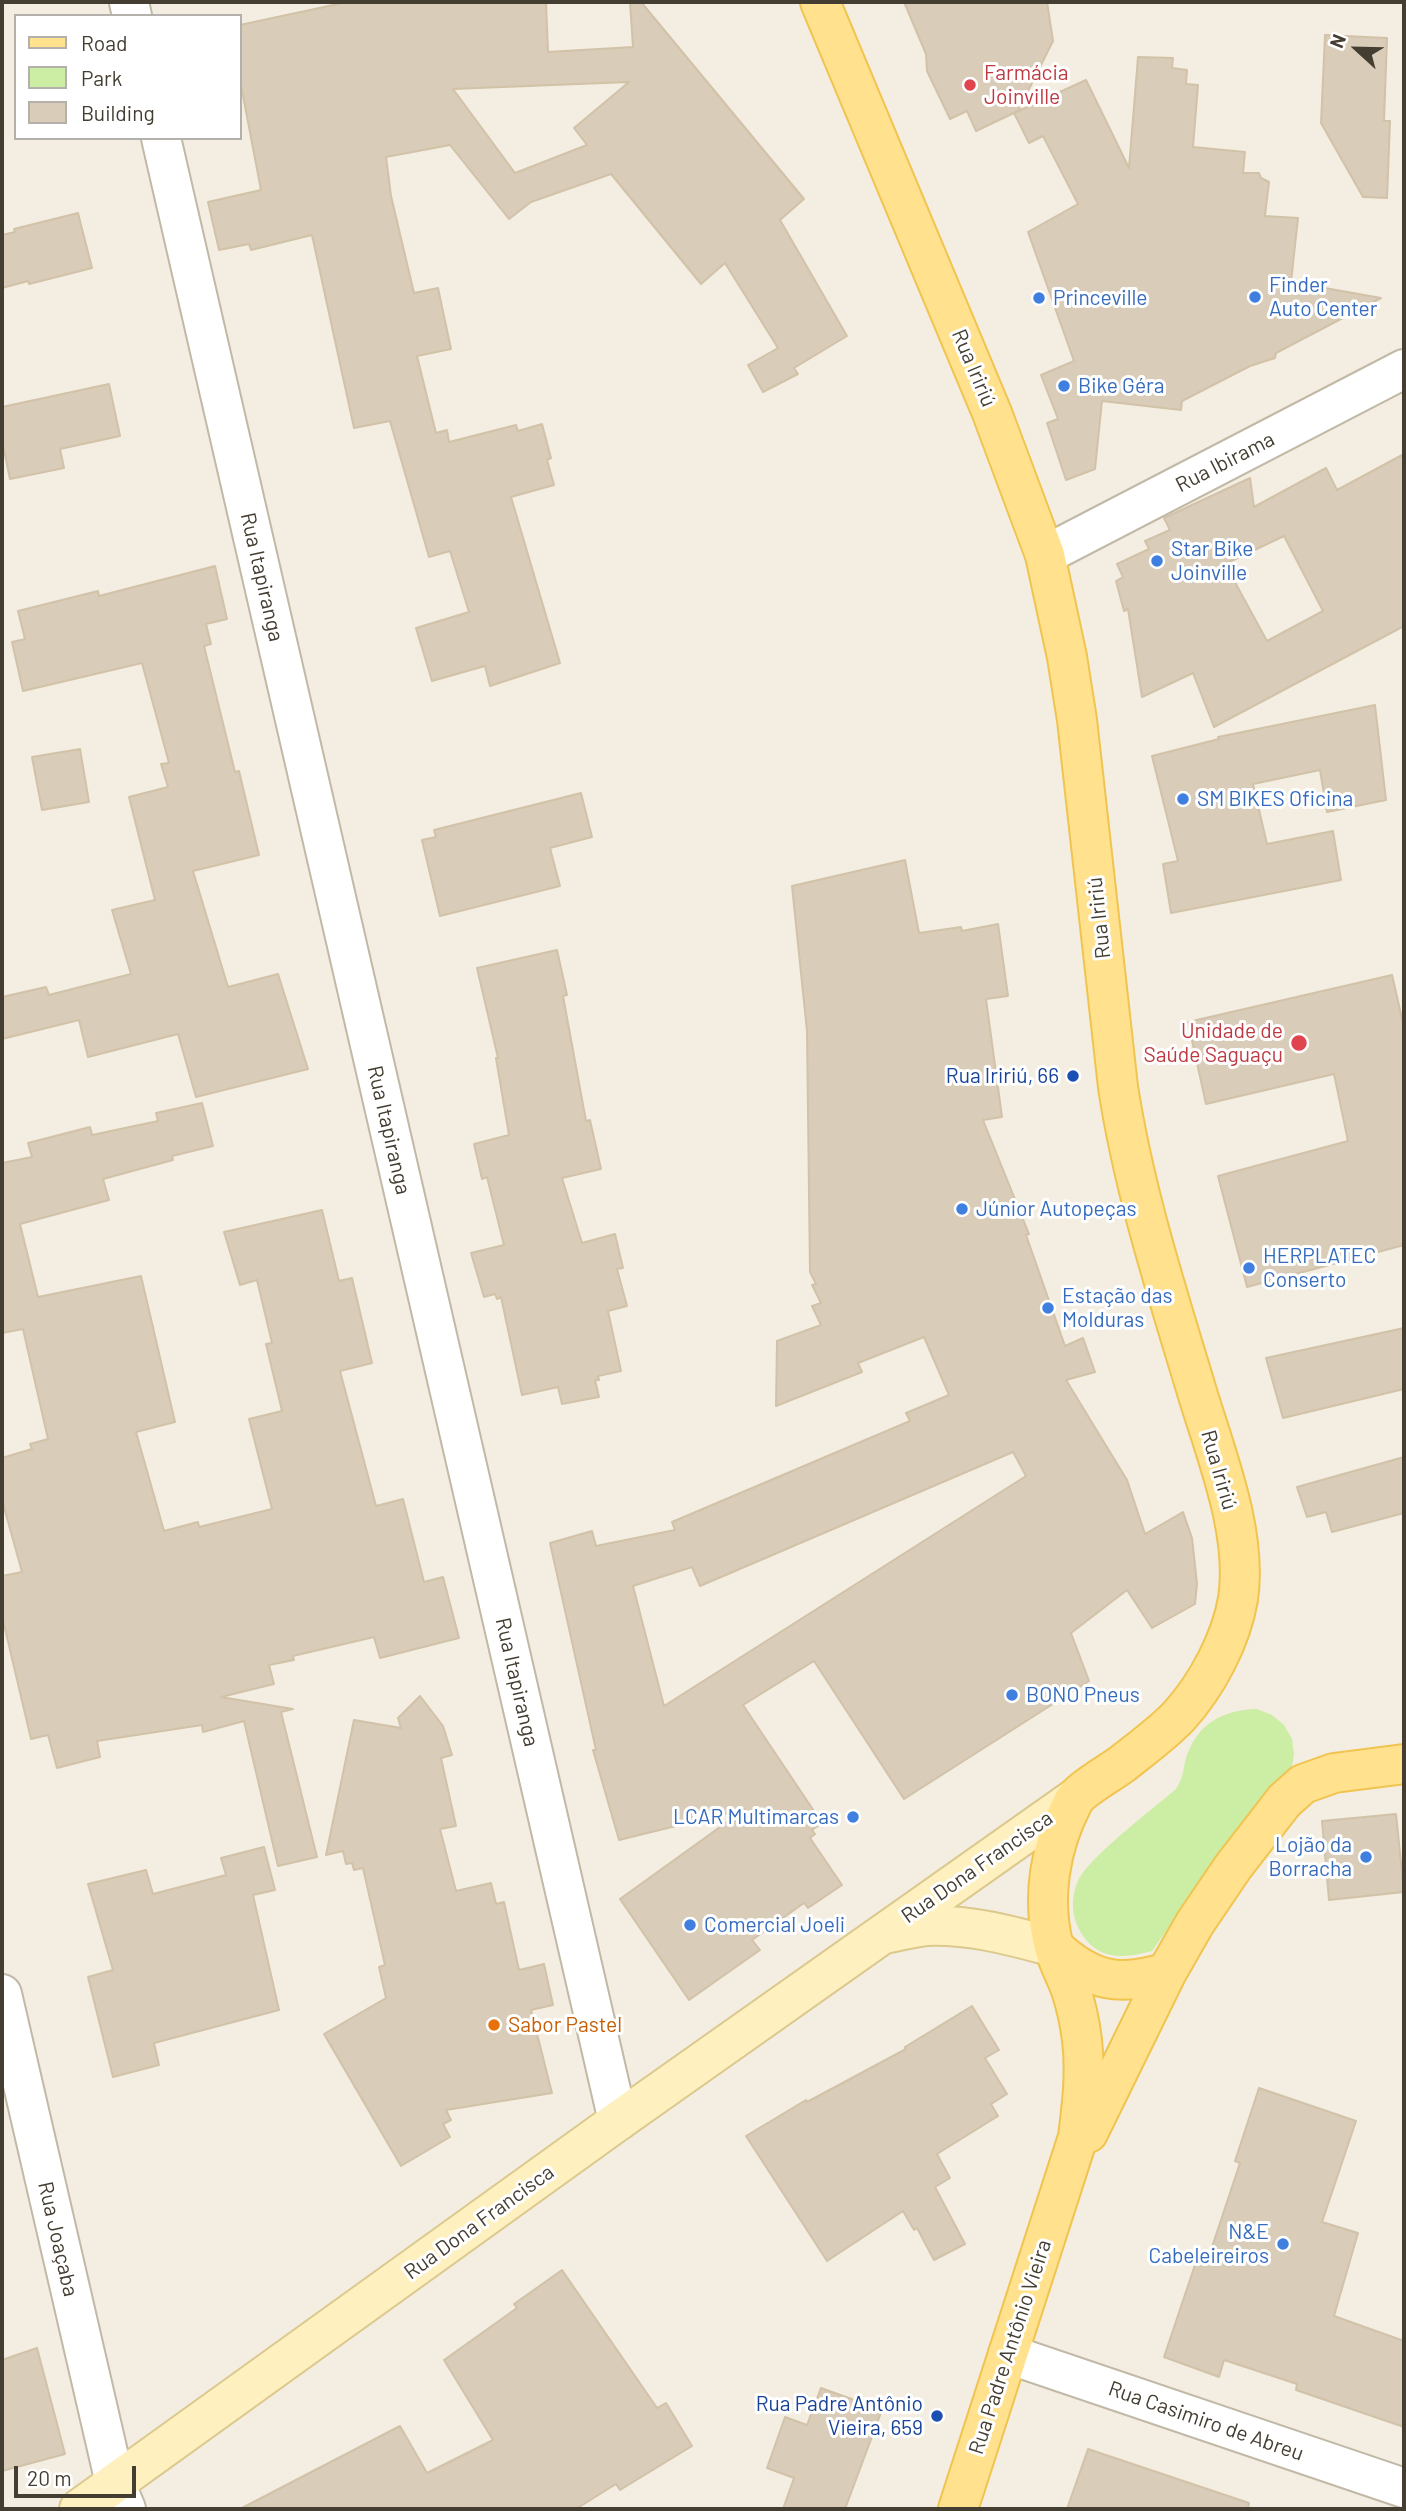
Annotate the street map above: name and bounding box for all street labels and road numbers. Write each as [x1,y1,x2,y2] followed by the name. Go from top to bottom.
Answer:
[946,325,1002,411] street label: Rua Iririú
[1171,426,1279,498] street label: Rua Ibirama
[235,510,289,644] street label: Rua Itapiranga
[1082,876,1116,960] street label: Rua Iririú
[362,1063,416,1197] street label: Rua Itapiranga
[1196,1427,1242,1513] street label: Rua Iririú
[490,1615,544,1749] street label: Rua Itapiranga
[896,1805,1058,1929] street label: Rua Dona Francisca
[399,2159,559,2285] street label: Rua Dona Francisca
[33,2179,83,2299] street label: Rua Joaçaba
[963,2237,1057,2457] street label: Rua Padre Antônio Vieira
[1105,2376,1307,2466] street label: Rua Casimiro de Abreu

